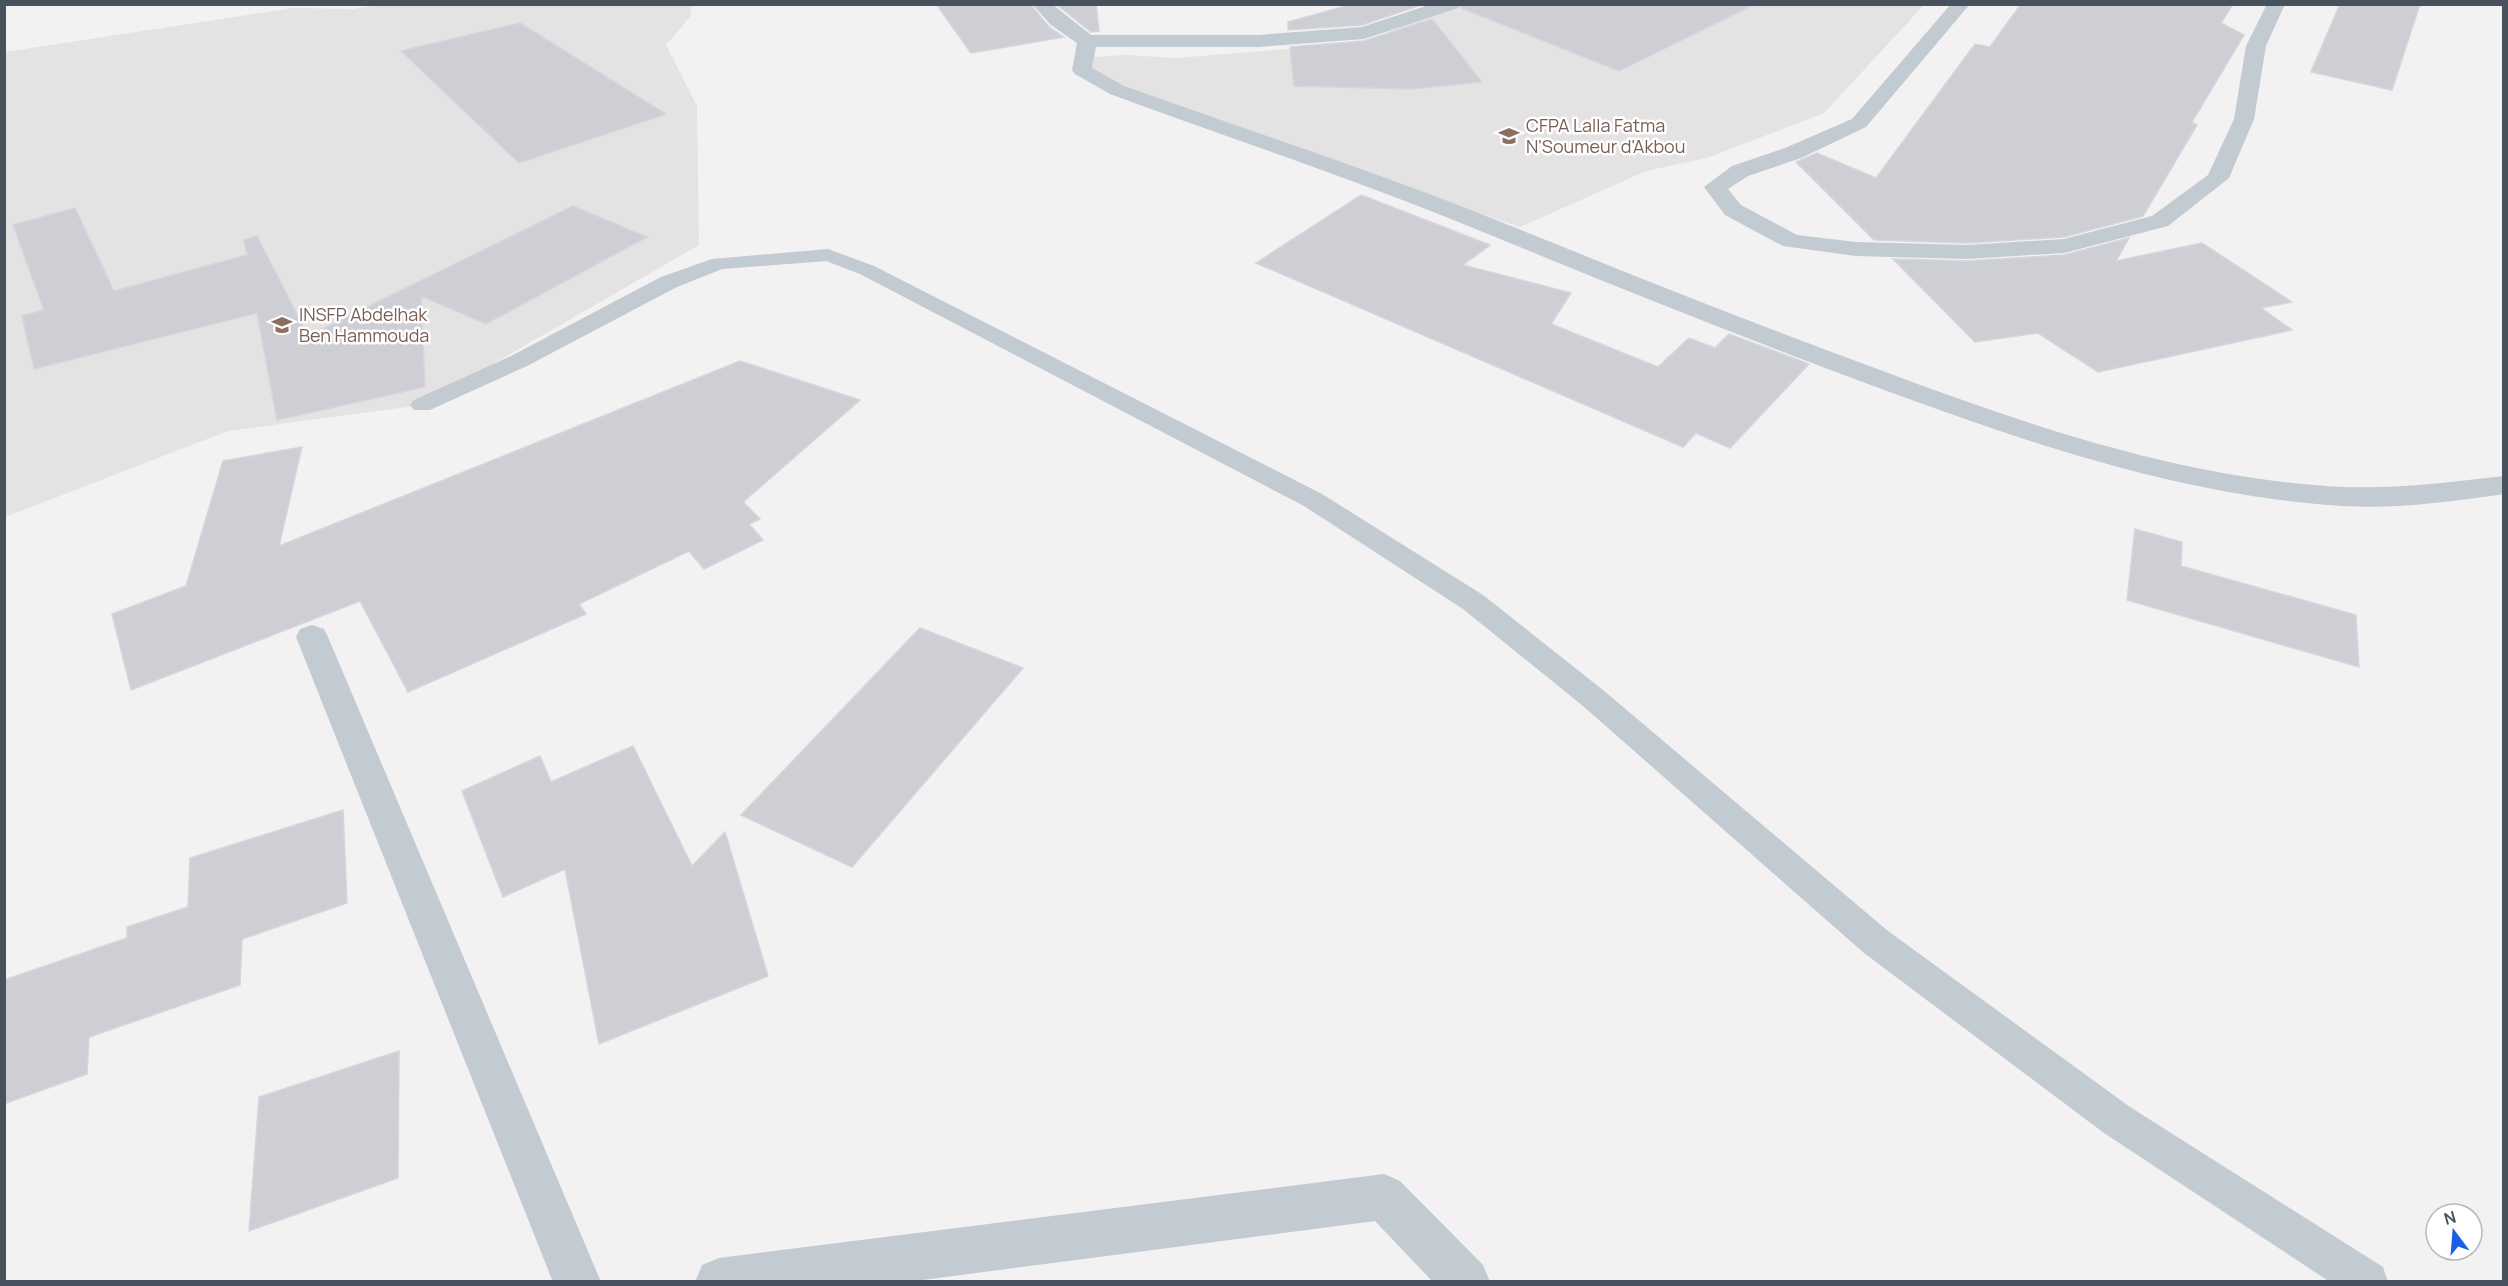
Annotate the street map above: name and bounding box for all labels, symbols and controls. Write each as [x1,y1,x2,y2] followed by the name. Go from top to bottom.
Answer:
[1526,113,1685,158] place label: CFPA Lalla Fatma N'Soumeur d'Akbou
[1497,124,1521,148] school or university icon: CFPA Lalla Fatma N'Soumeur d'Akbou
[299,302,429,347] place label: INSFP Abdelhak Ben Hammouda
[270,313,294,337] school or university icon: INSFP Abdelhak Ben Hammouda
[2424,1202,2484,1262] north arrow
[2441,1205,2458,1230] text: N

